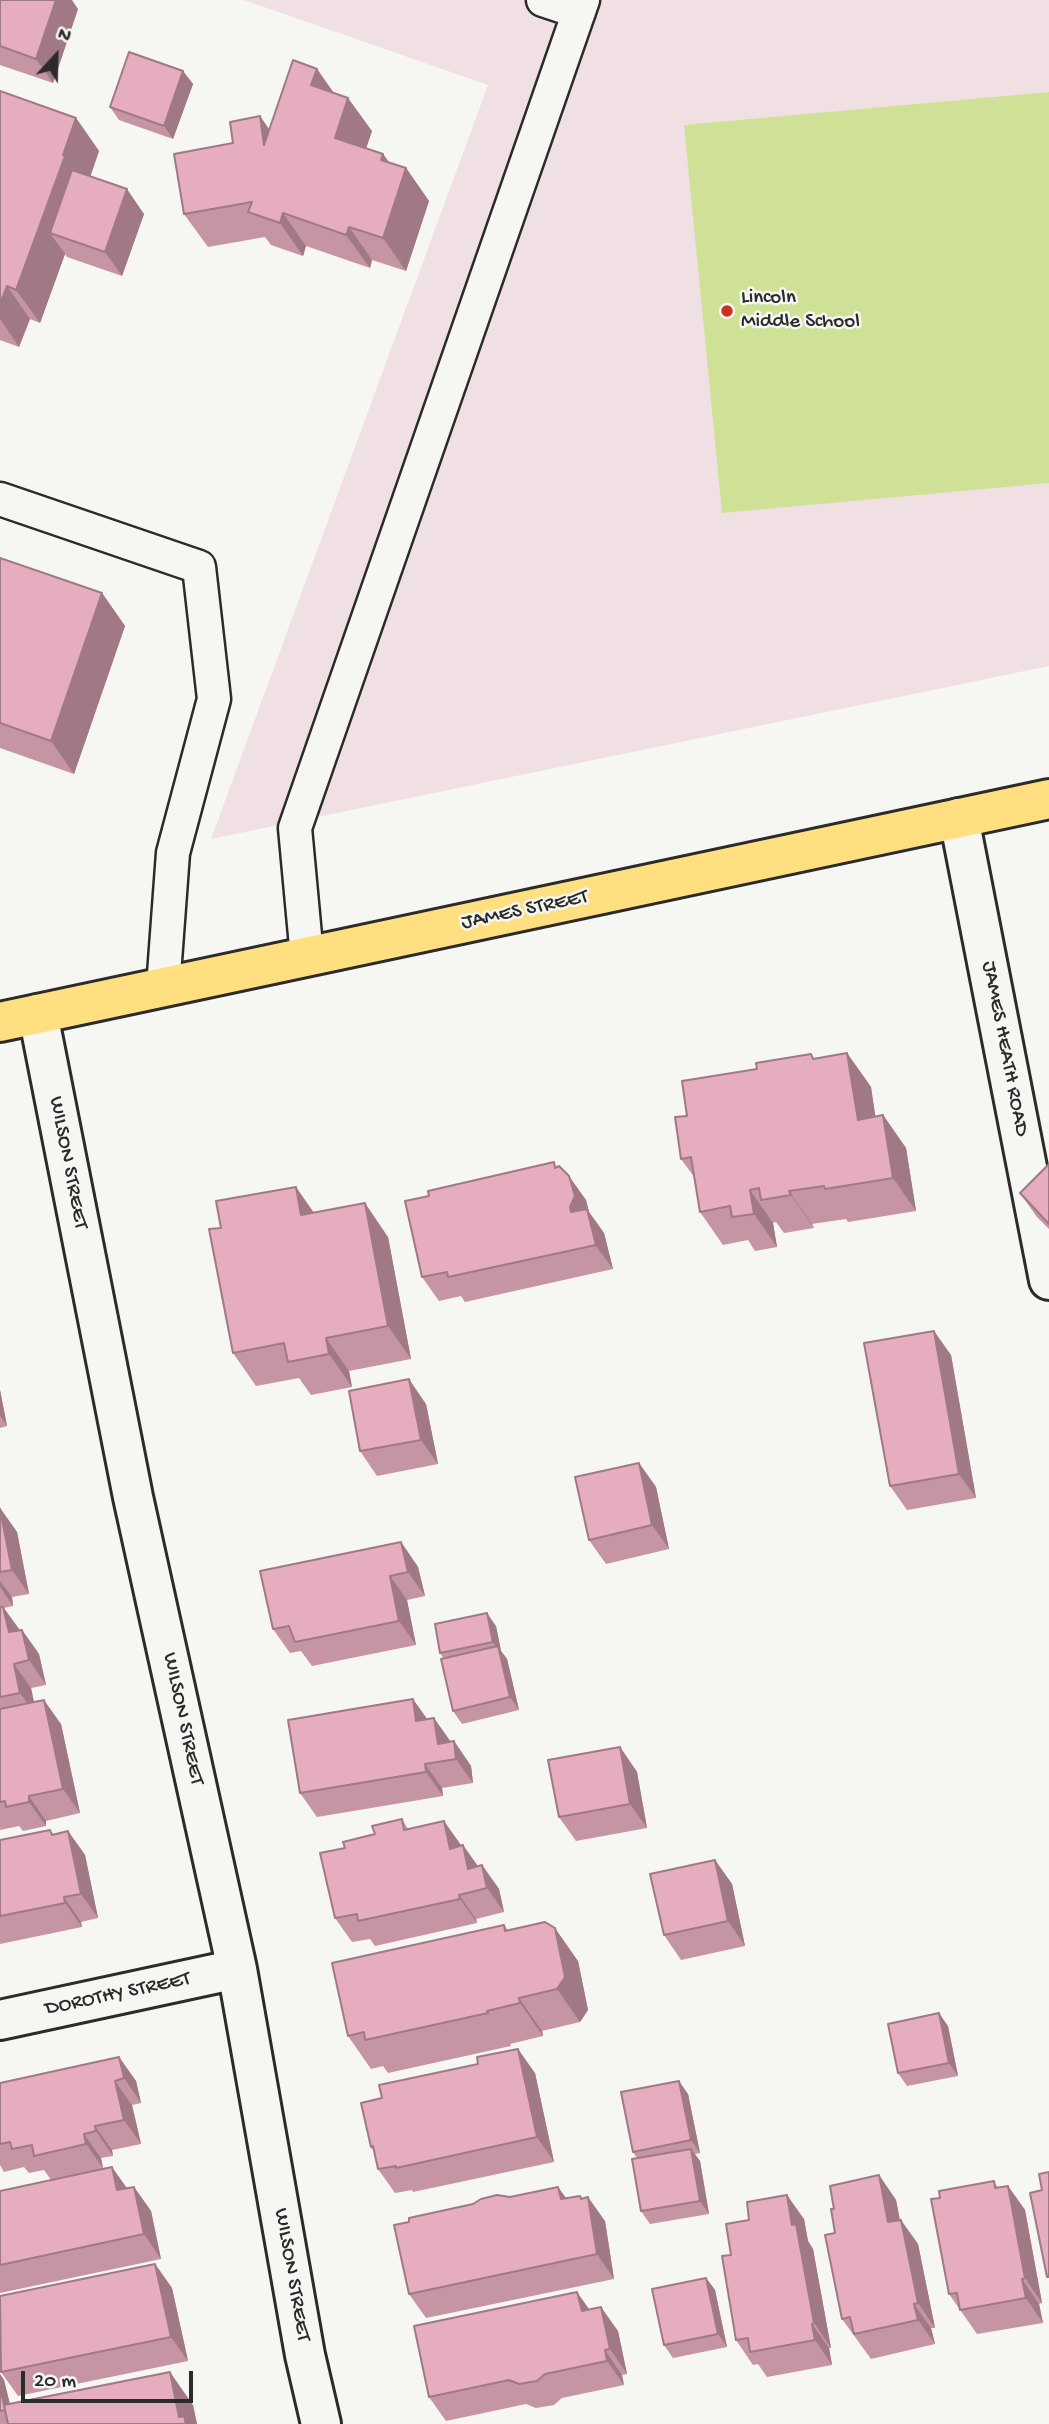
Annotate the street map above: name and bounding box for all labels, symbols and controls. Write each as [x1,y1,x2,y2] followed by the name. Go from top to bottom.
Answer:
[21,21,91,91] north arrow
[54,23,74,49] text: N
[741,286,860,336] place label: Lincoln Middle School
[719,303,735,319] marker: Lincoln Middle School
[459,885,591,937] street label: JAMES STREET
[975,959,1033,1139] street label: JAMES HEATH ROAD
[42,1094,92,1232] street label: WILSON STREET
[156,1650,208,1788] street label: WILSON STREET
[43,1967,193,2023] street label: DOROTHY STREET
[267,2206,315,2344] street label: WILSON STREET
[24,2358,196,2402] scale bar
[34,2370,76,2395] text: 20 m

